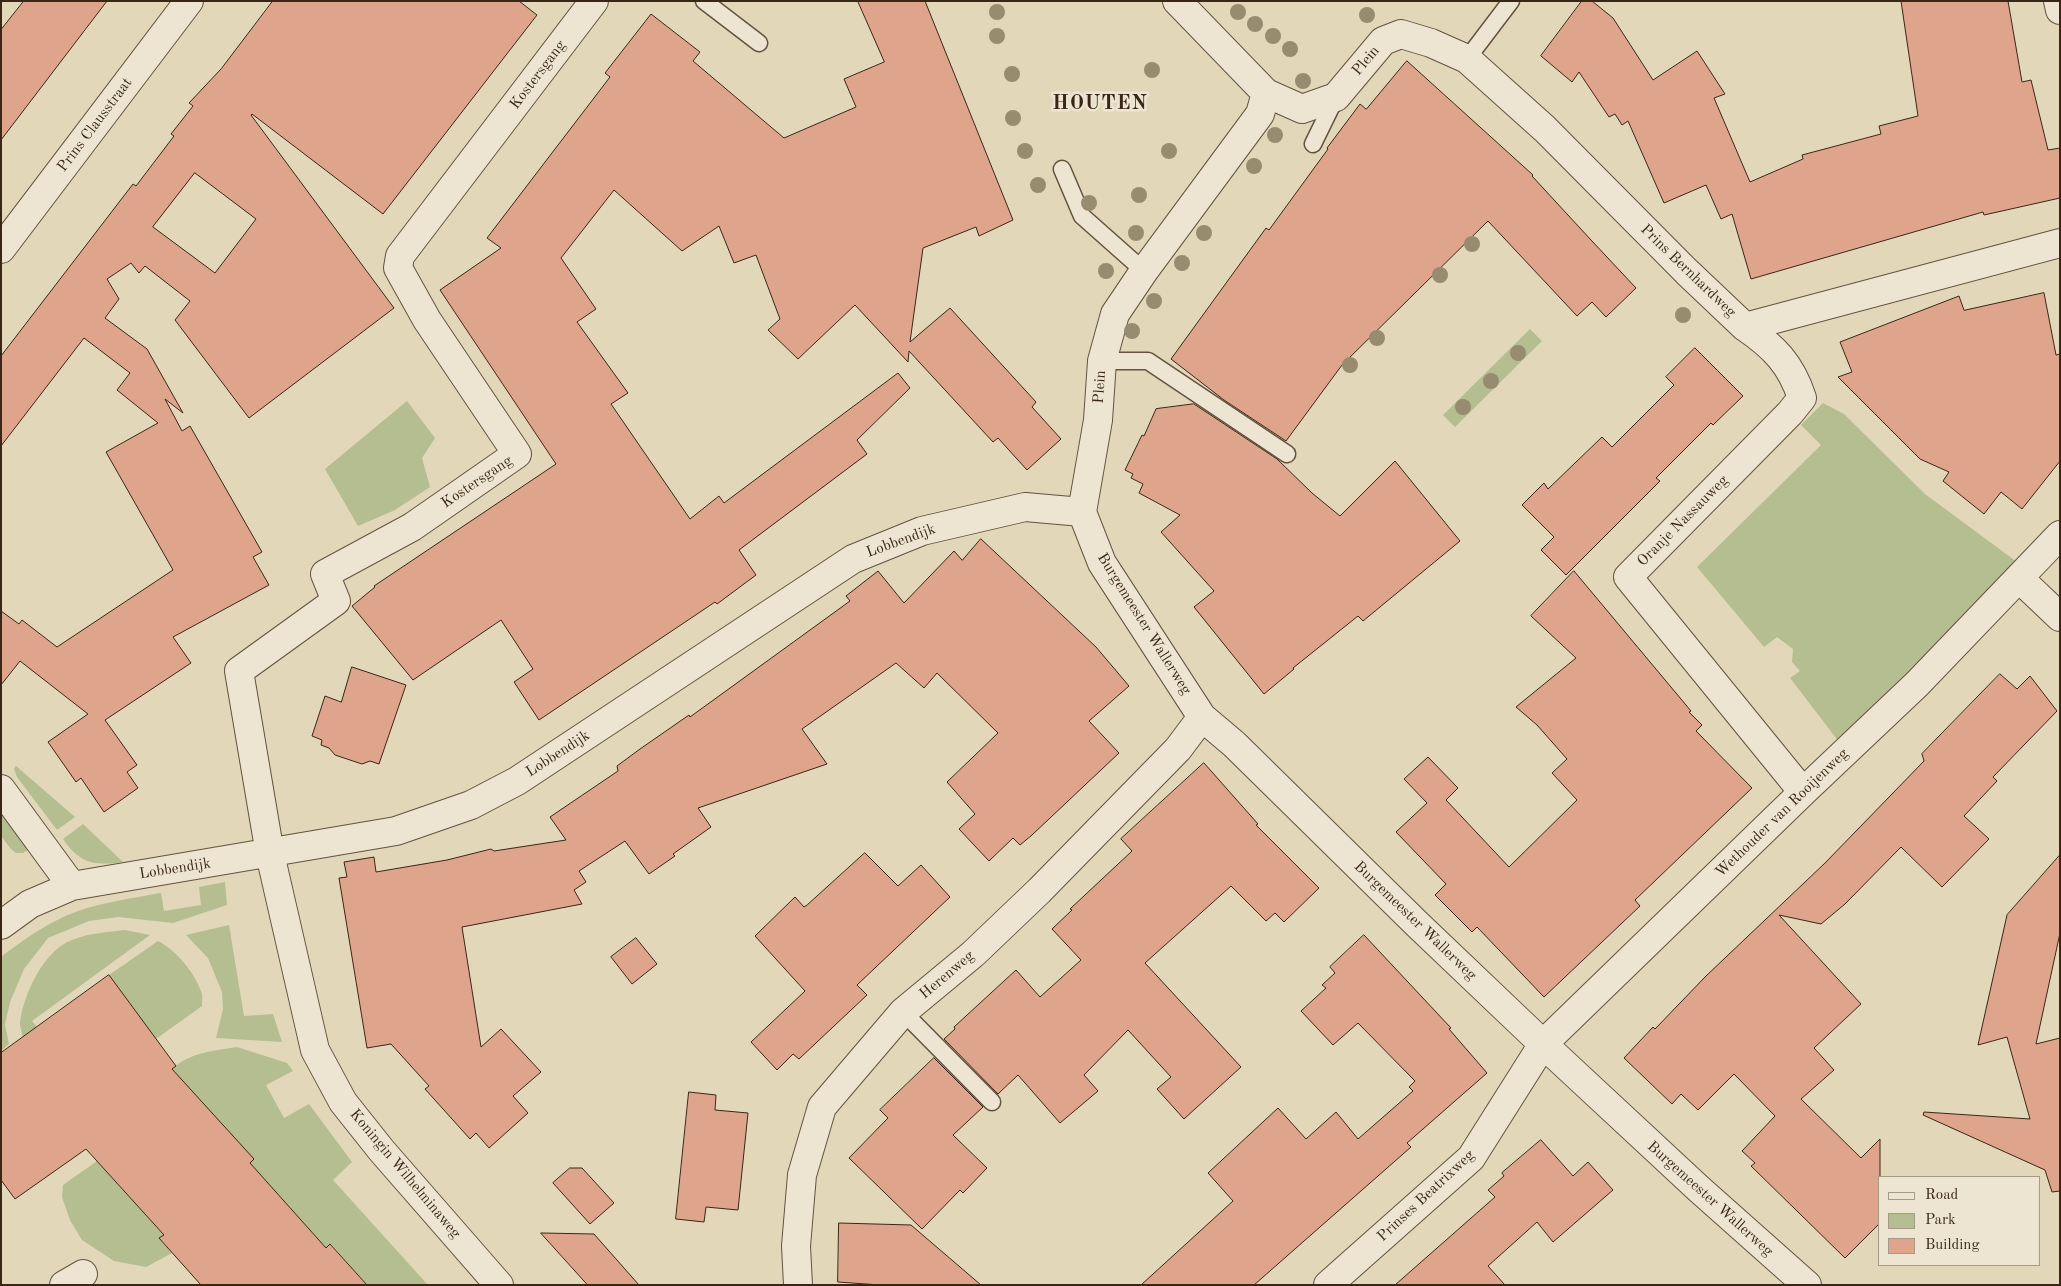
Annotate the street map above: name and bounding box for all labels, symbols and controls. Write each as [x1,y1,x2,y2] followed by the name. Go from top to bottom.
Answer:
[506,37,570,113] street label: Kostersgang
[1348,42,1384,80] street label: Plein
[54,74,136,176] street label: Prins Clausstraat
[1052,92,1148,116] district label: HOUTEN
[1636,221,1740,321] street label: Prins Bernhardweg
[1090,370,1110,404] street label: Plein
[438,452,516,512] street label: Kostersgang
[1634,472,1732,570] street label: Oranje Nassauweg
[864,520,938,562] street label: Lobbendijk
[1093,550,1195,698] street label: Burgemeester Wallerweg
[523,727,593,781] street label: Lobbendijk
[1712,745,1852,881] street label: Wethouder van Rooijenweg
[138,854,212,884] street label: Lobbendijk
[1350,858,1480,984] street label: Burgemeester Wallerweg
[916,947,978,1003] street label: Herenweg
[346,1106,464,1242] street label: Koningin Wilhelminaweg
[1643,1138,1777,1260] street label: Burgemeester Wallerweg
[1374,1146,1478,1246] street label: Prinses Beatrixweg
[1878,1176,2041,1266] legend
[1925,1188,1958,1203] text: Road
[1925,1213,1956,1228] text: Park
[1925,1238,1980,1253] text: Building

